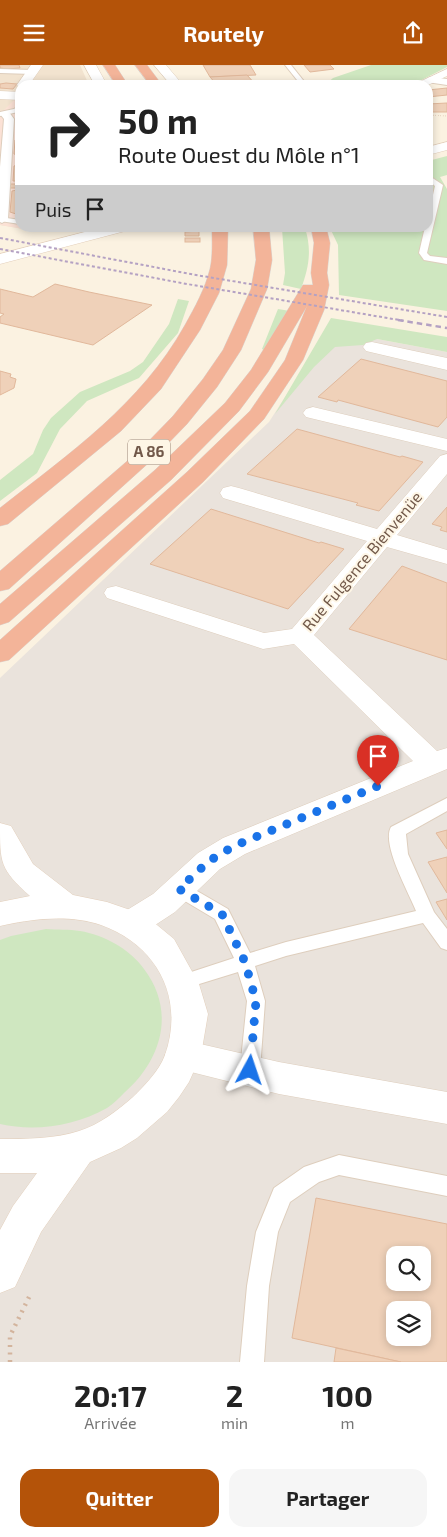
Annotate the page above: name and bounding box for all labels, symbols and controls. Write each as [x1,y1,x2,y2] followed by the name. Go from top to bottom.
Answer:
[20,19,48,47] icon: menu
[399,19,427,47] icon: share
[183,20,264,46] text: Routely
[118,99,198,141] text: 50 m
[35,100,100,165] icon: right
[118,141,360,167] text: Route Ouest du Môle n°1
[81,195,109,223] icon: arrive
[35,198,71,221] text: Puis
[128,439,170,465] road number: A 86
[298,487,425,634] street label: Rue Fulgence Bienvenüe
[357,735,399,786] pin
[364,742,392,770] icon: arrive
[223,1043,275,1095] position arrow
[386,1246,431,1346] map controls
[386,1246,431,1291] button: search
[386,1301,431,1346] button: layers
[74,1377,147,1413] text: 20:17
[226,1377,243,1413] text: 2
[322,1377,373,1413] text: 100
[84,1413,137,1432] text: Arrivée
[221,1413,248,1432] text: min
[341,1413,355,1432] text: m
[20,1469,219,1527] button: Quitter
[229,1469,427,1527] button: Partager

